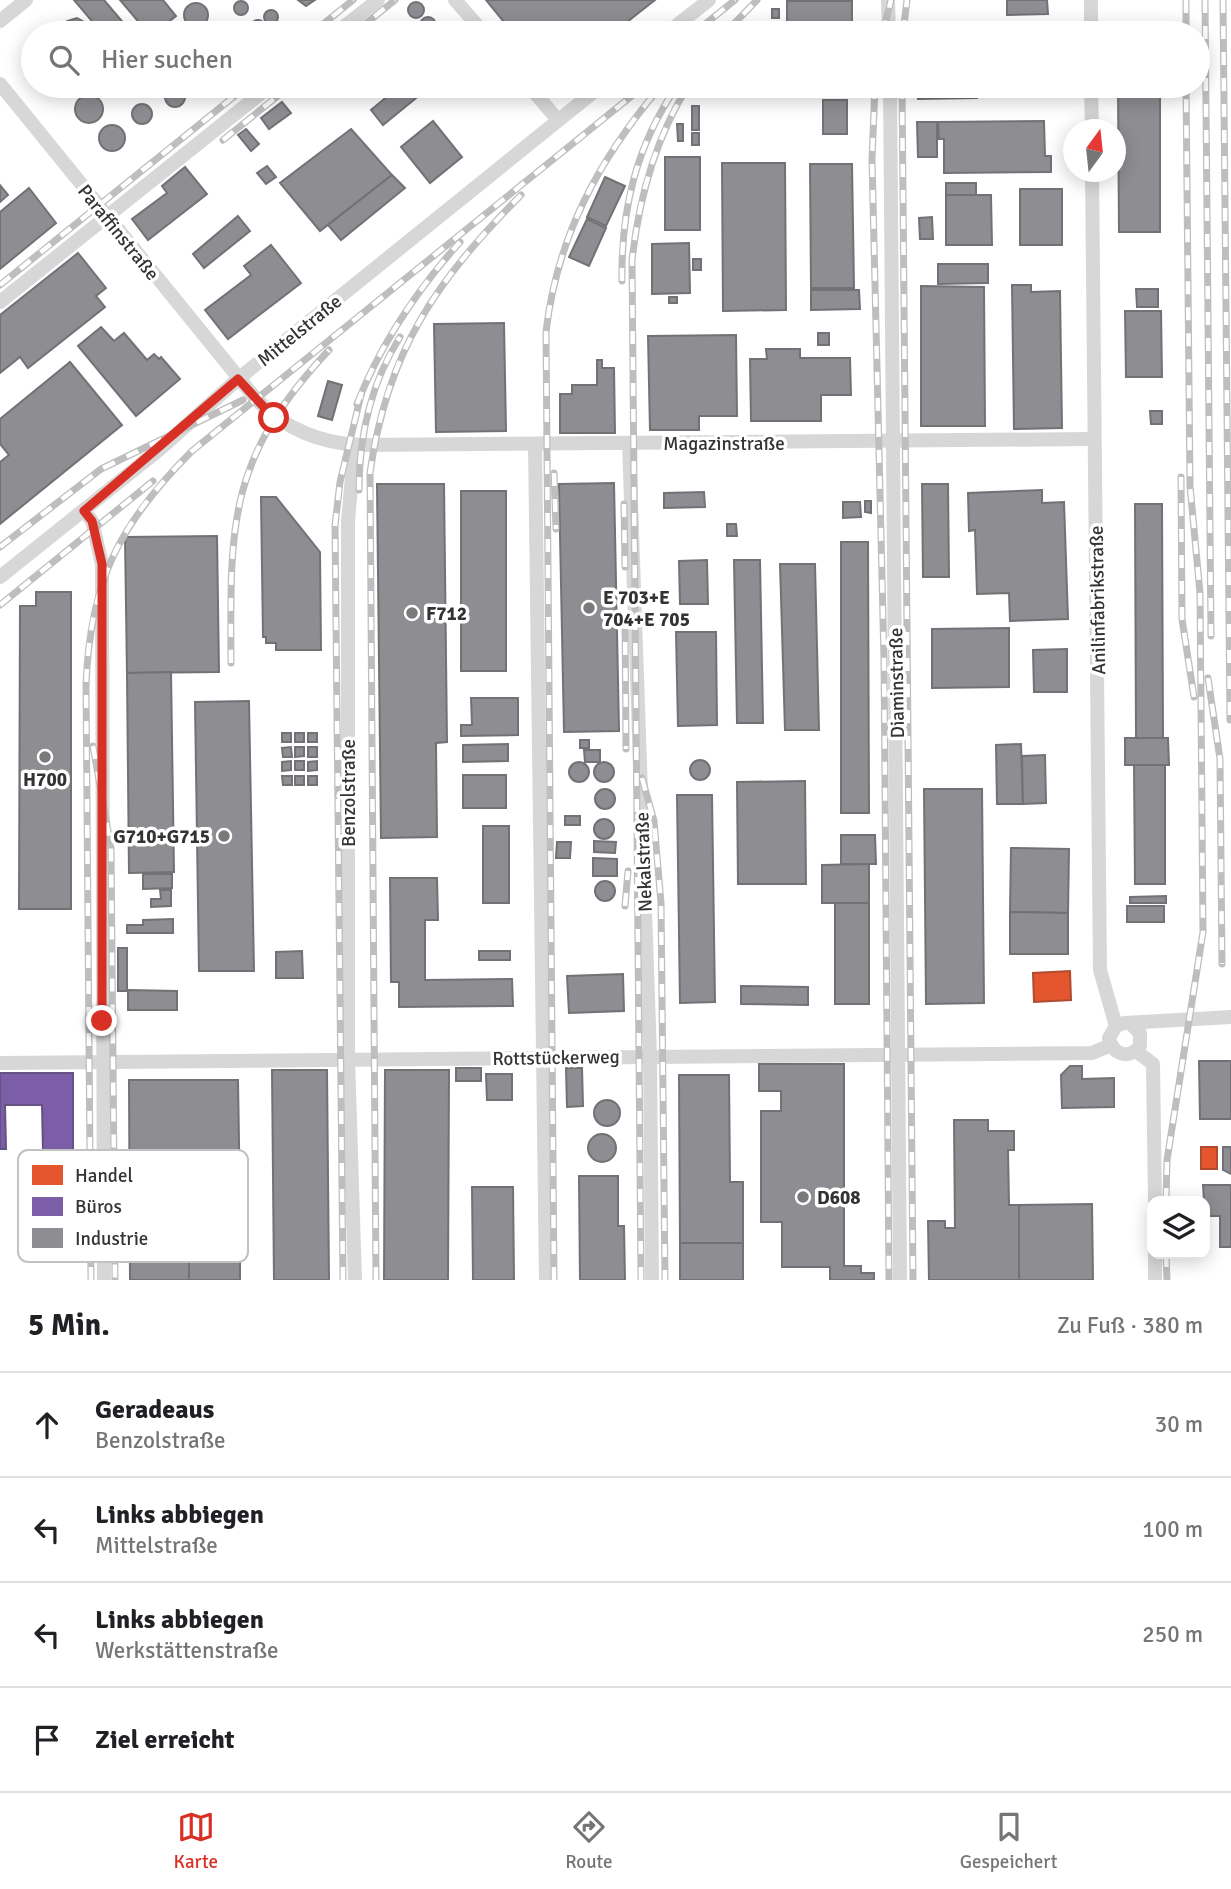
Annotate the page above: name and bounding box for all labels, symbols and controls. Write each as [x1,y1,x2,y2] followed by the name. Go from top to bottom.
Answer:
[21,21,1210,98] search box
[45,41,83,79] icon: search
[101,44,233,76] text: Hier suchen
[1063,119,1126,182] north arrow
[72,180,164,285] street label: Paraffinstraße
[253,290,347,372] street label: Mittelstraße
[258,402,289,433] route start
[663,432,785,456] street label: Magazinstraße
[1085,525,1111,675] street label: Anilinfabrikstraße
[603,586,690,632] place label: E 703+E 704+E 705
[581,600,597,616] marker: E 703+E 704+E 705
[426,602,467,626] place label: F712
[404,605,420,621] marker: F712
[884,627,910,738] street label: Diaminstraße
[337,739,361,847] street label: Benzolstraße
[37,749,53,765] marker: H700
[23,768,67,792] place label: H700
[630,812,658,912] street label: Nekalstraße
[113,825,210,849] place label: G710+G715
[216,828,232,844] marker: G710+G715
[86,1005,117,1036] route end
[492,1045,620,1071] street label: Rottstückerweg
[18,1150,248,1262] legend
[75,1164,133,1188] text: Handel
[817,1186,860,1210] place label: D608
[795,1189,811,1205] marker: D608
[75,1195,122,1219] text: Büros
[1147,1196,1210,1259] map controls
[1147,1196,1210,1259] button: layers
[75,1227,148,1251] text: Industrie
[28,1307,110,1344] text: 5 Min.
[1057,1311,1203,1340] text: Zu Fuß · 380 m
[95,1394,214,1426] text: Geradeaus
[28,1406,66,1444] icon: ahead
[1155,1410,1203,1439] text: 30 m
[95,1426,226,1455] text: Benzolstraße
[95,1499,264,1531] text: Links abbiegen
[28,1511,66,1549] icon: left
[1142,1515,1203,1544] text: 100 m
[95,1531,218,1560] text: Mittelstraße
[95,1604,264,1636] text: Links abbiegen
[28,1616,66,1654] icon: left
[1142,1620,1203,1649] text: 250 m
[95,1636,279,1665] text: Werkstättenstraße
[28,1721,66,1759] icon: arrive
[95,1724,235,1756] text: Ziel erreicht
[174,1808,218,1874] tab: Karte
[565,1808,613,1874] tab: Route
[960,1808,1057,1874] tab: Gespeichert

